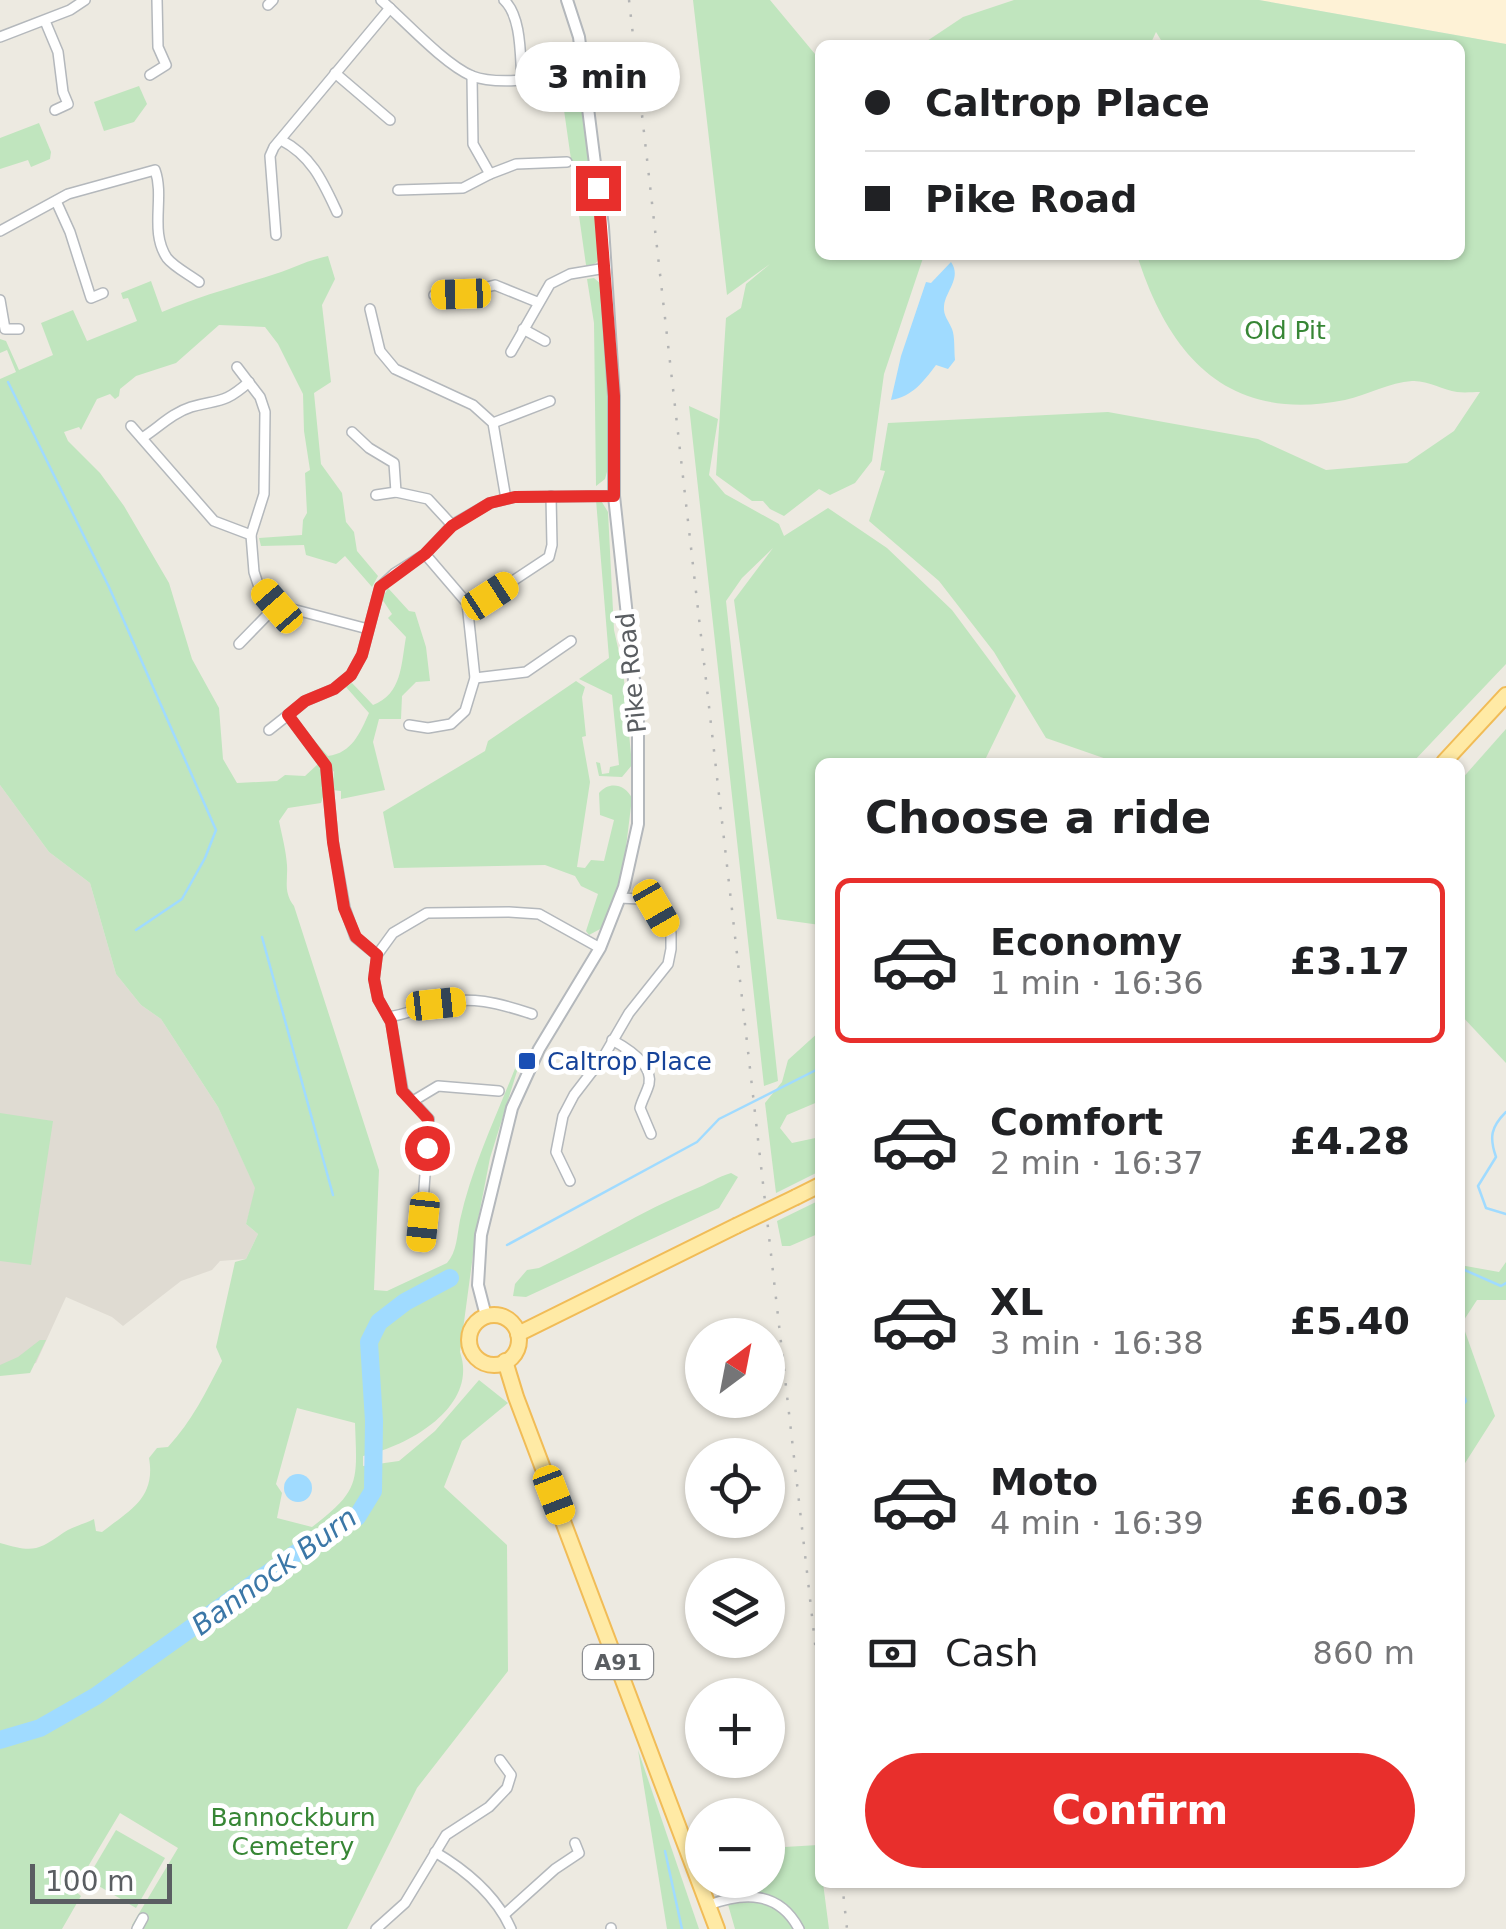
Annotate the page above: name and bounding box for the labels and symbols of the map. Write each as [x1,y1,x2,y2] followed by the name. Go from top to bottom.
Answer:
[516,43,680,113] callout: 3 min
[576,166,621,211] route end
[430,278,492,310] car
[1244,316,1326,345] park label: Old Pit
[457,567,523,625] car
[246,574,308,638] car
[611,611,652,735] street label: Pike Road
[628,875,684,941] car
[405,986,467,1022] car
[547,1047,712,1076] place label: Caltrop Place
[516,1050,538,1072] marker: Caltrop Place
[405,1126,450,1171] route start
[405,1191,441,1253] car
[685,1318,785,1418] north arrow
[529,1462,579,1528] car
[185,1501,363,1642] water label: Bannock Burn
[583,1645,653,1679] road number: A91
[210,1803,376,1861] park label: Bannockburn Cemetery
[30,1859,172,1904] scale bar

